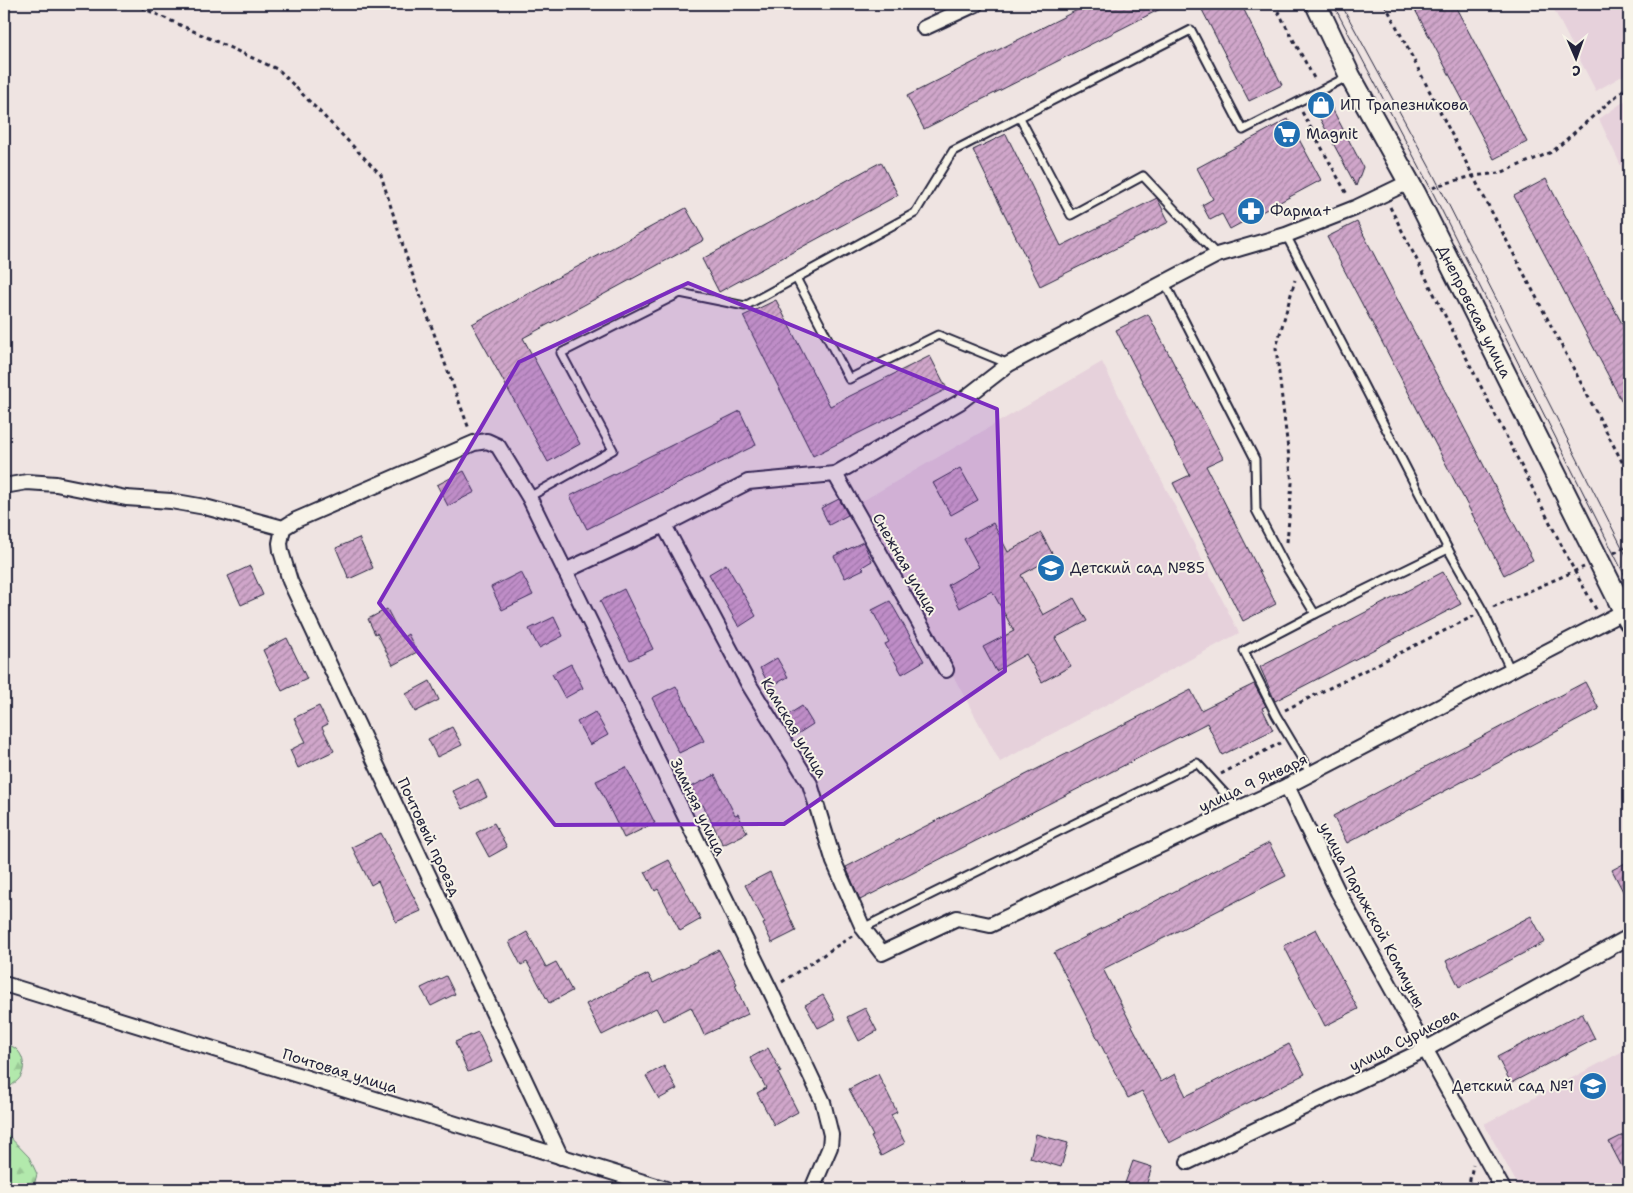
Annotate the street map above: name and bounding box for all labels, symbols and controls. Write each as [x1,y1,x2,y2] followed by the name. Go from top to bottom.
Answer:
[1550,32,1600,82] north arrow
[1572,62,1581,80] text: С
[1306,90,1336,120] shop icon: ИП Трапезникова
[1340,95,1469,115] place label: ИП Трапезникова
[1272,119,1302,149] supermarket icon: Magnit
[1306,124,1358,144] place label: Magnit
[1236,196,1266,226] pharmacy icon: Фарма+
[1270,201,1332,221] place label: Фарма+
[1433,242,1516,382] street label: Днепровская улица
[868,510,943,619] street label: Снежная улица
[1036,553,1066,583] school or university icon: Детский сад №85
[1070,558,1205,578] place label: Детский сад №85
[756,674,832,782] street label: Камская улица
[1195,749,1311,817] street label: улица 9 Января
[666,755,731,860] street label: Зимняя улица
[393,774,465,900] street label: Почтовый проезд
[1315,819,1429,1011] street label: улица Парижской Коммуны
[1346,1004,1463,1076] street label: улица Сурикова
[280,1044,401,1098] street label: Почтовая улица
[1578,1071,1608,1101] school or university icon: Детский сад №1
[1452,1076,1574,1096] place label: Детский сад №1

